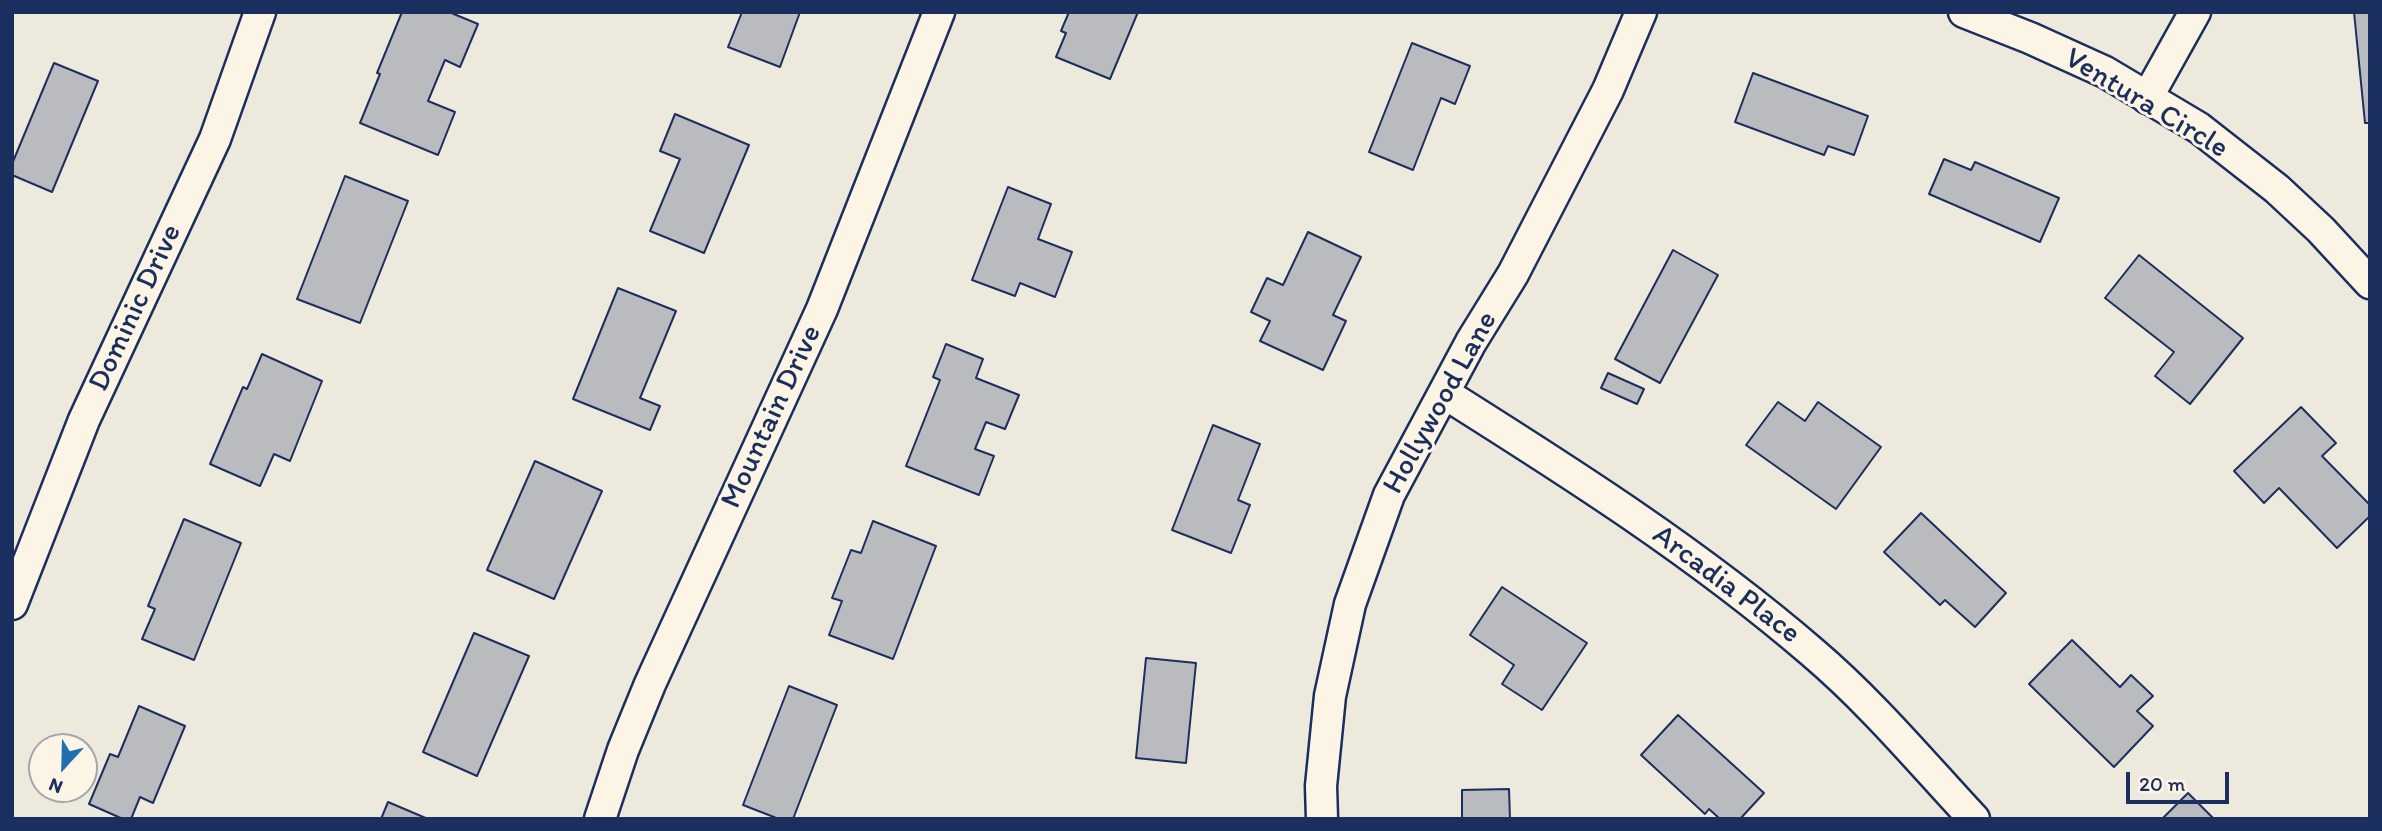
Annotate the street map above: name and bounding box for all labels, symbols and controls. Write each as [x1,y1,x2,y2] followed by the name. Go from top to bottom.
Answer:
[2058,41,2234,167] street label: Ventura Circle
[82,219,190,397] street label: Dominic Drive
[1376,306,1506,500] street label: Hollywood Lane
[714,320,830,514] street label: Mountain Drive
[1645,518,1807,652] street label: Arcadia Place
[28,733,98,803] north arrow
[2130,758,2233,802] scale bar
[2139,771,2185,796] text: 20 m
[45,773,66,799] text: N

